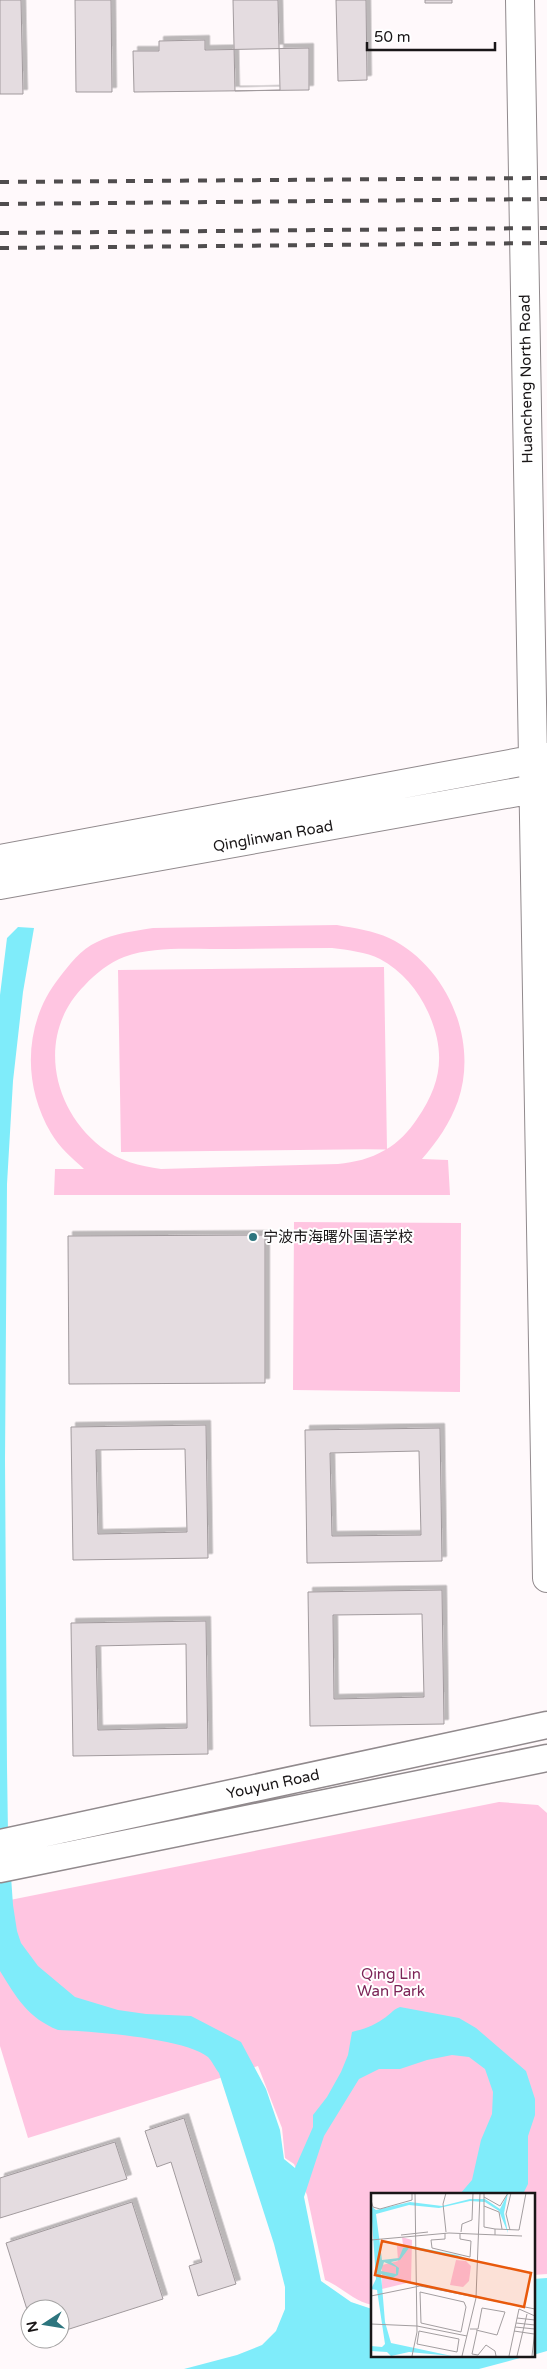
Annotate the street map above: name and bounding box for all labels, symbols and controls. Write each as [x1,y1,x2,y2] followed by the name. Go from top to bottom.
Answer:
[367,20,494,52] scale bar
[374,28,411,46] text: 50 m
[516,294,536,464] street label: Huancheng North Road
[211,817,335,855] street label: Qinglinwan Road
[263,1228,413,1246] place label: 宁波市海曙外国语学校
[247,1231,259,1243] marker: 宁波市海曙外国语学校
[225,1765,321,1803] street label: Youyun Road
[357,1965,425,2000] park label: Qing Lin Wan Park
[371,2193,534,2356] inset map
[20,2299,70,2349] north arrow
[23,2319,42,2334] text: N

